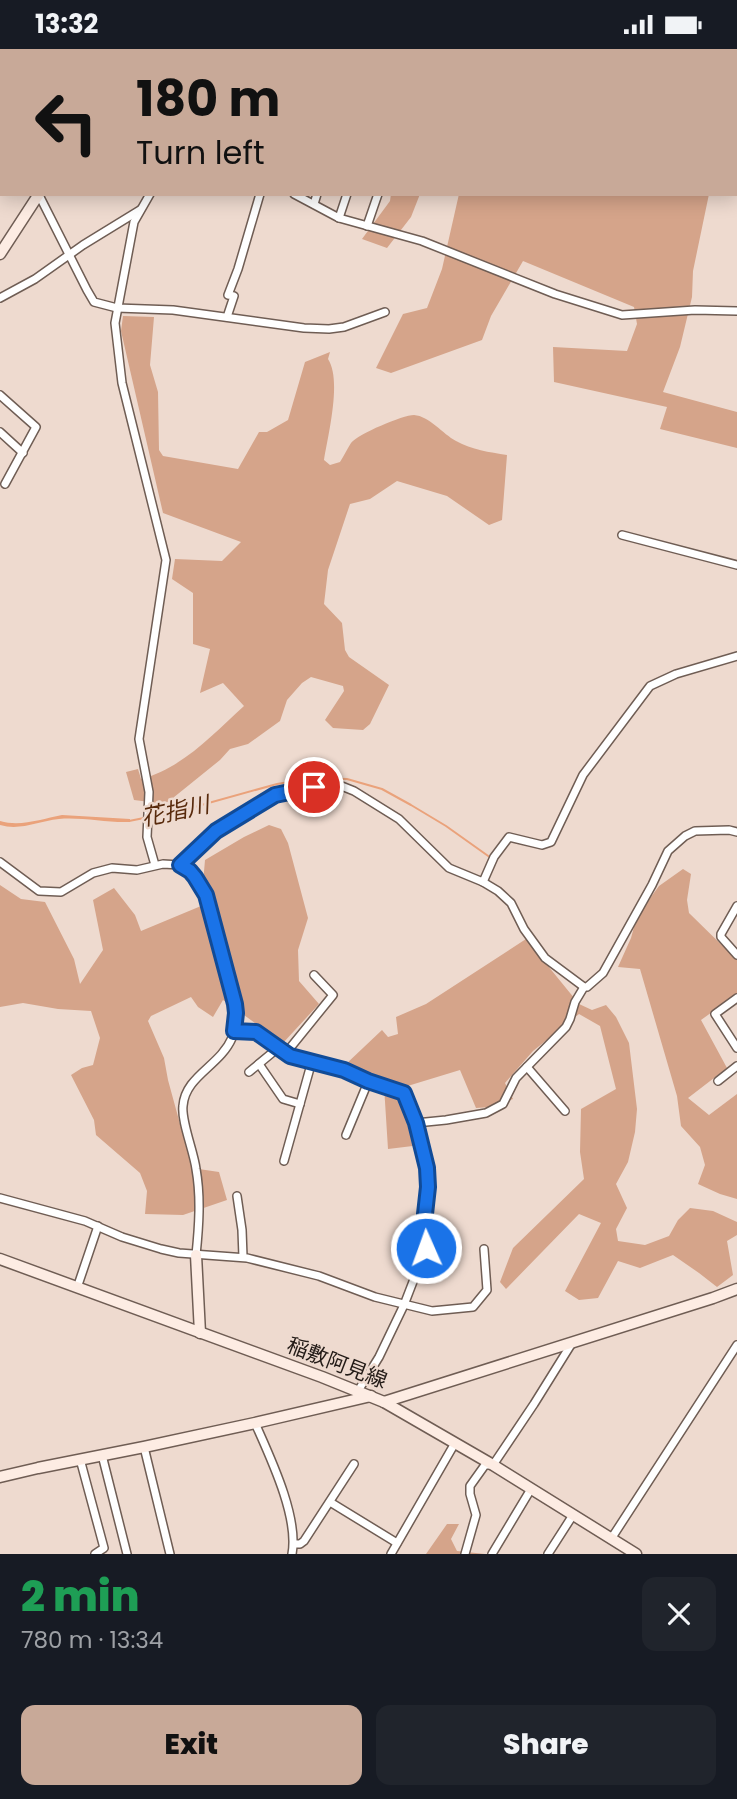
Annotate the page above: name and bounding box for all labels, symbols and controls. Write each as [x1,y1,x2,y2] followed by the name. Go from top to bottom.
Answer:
[35,6,98,42] text: 13:32
[136,65,280,133] text: 180 m
[21,77,112,168] icon: left
[136,130,265,175] text: Turn left
[284,757,344,817] pin
[295,768,333,806] icon: arrive
[138,788,215,834] water label: 花指川
[389,1211,463,1285] position arrow
[283,1330,391,1395] street label: 稲敷阿見線
[21,1567,139,1626] text: 2 min
[642,1577,716,1651] button: close
[21,1624,163,1656] text: 780 m · 13:34
[21,1705,362,1785] button: Exit
[376,1705,716,1785] button: Share

